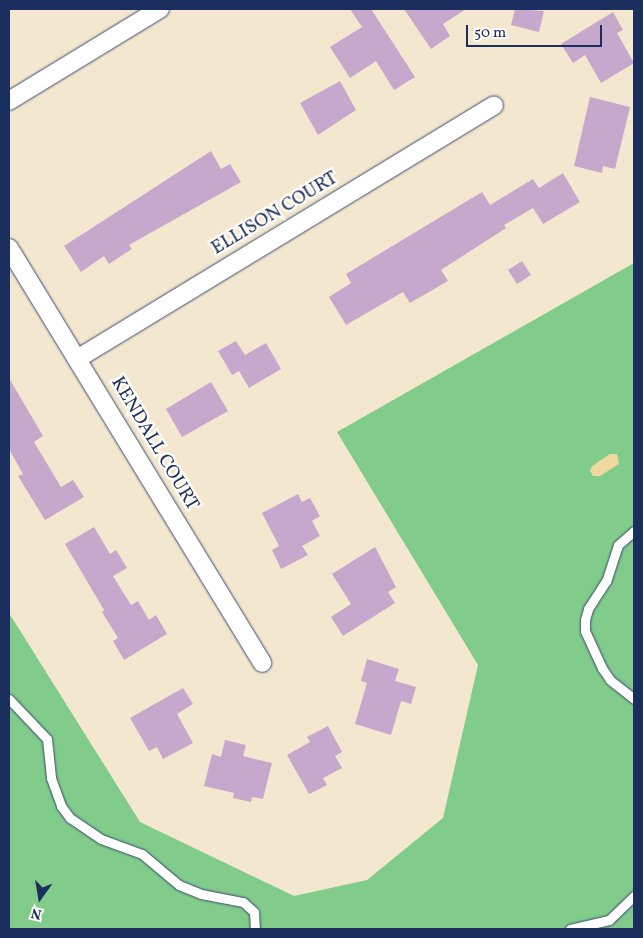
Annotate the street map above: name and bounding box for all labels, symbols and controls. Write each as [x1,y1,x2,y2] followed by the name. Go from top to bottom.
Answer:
[468,15,604,47] scale bar
[474,23,506,44] text: 50 m
[208,167,342,261] street label: ELLISON COURT
[105,373,203,515] street label: KENDALL COURT
[15,873,65,923] north arrow
[29,903,44,924] text: N

